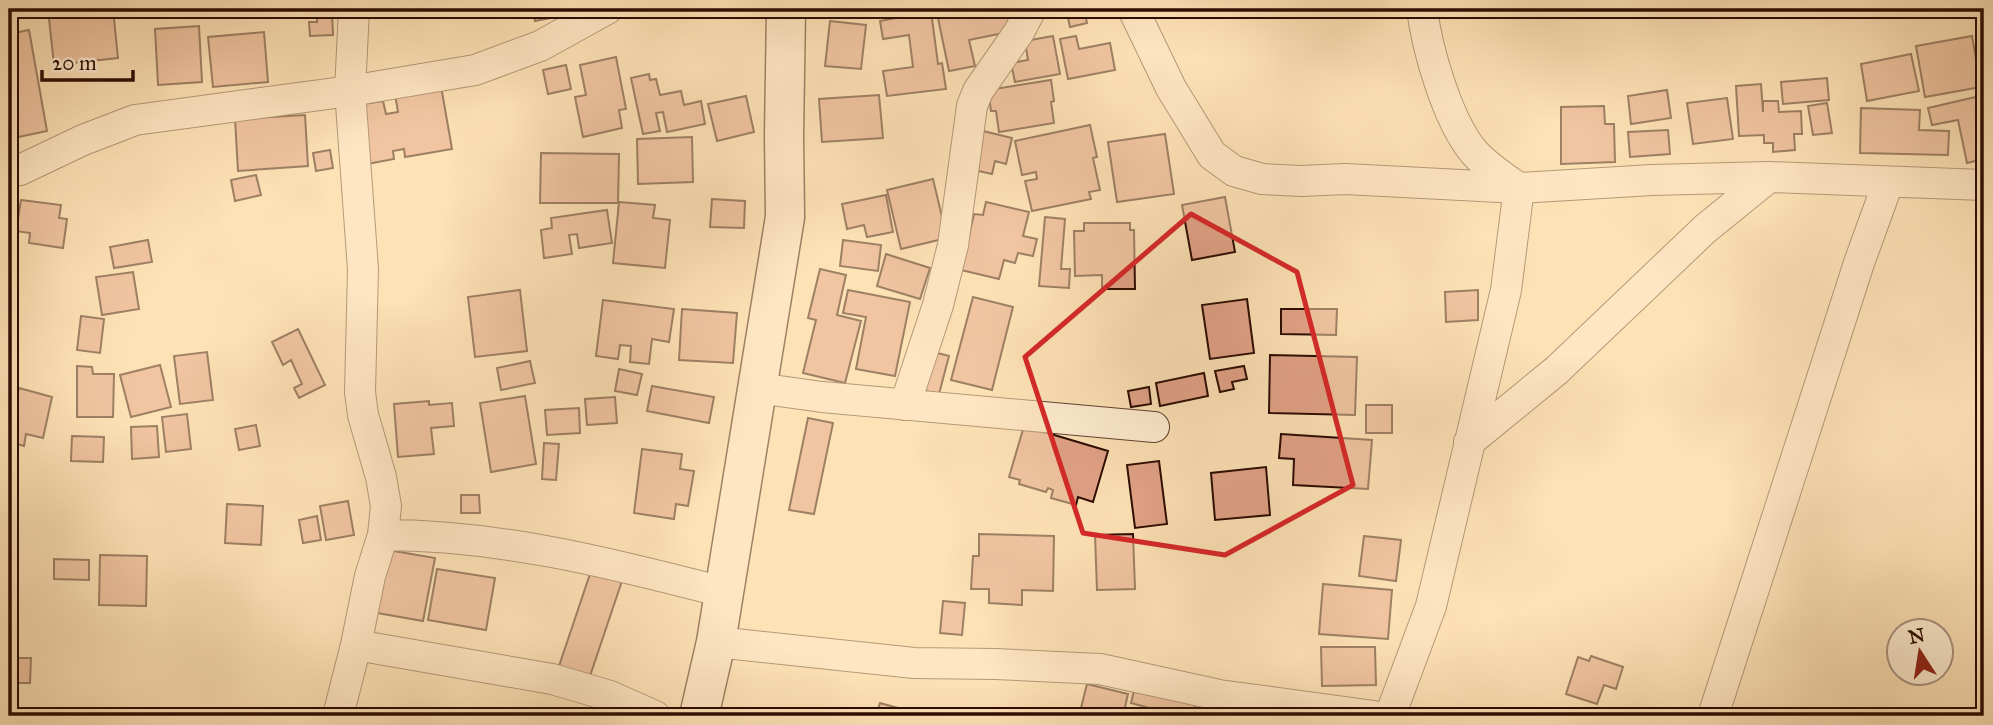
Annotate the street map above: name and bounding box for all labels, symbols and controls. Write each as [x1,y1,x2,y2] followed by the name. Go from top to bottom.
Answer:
[42,38,133,82] scale bar
[52,50,97,76] text: 20 m
[1884,616,1954,686] north arrow
[1906,623,1927,649] text: N

